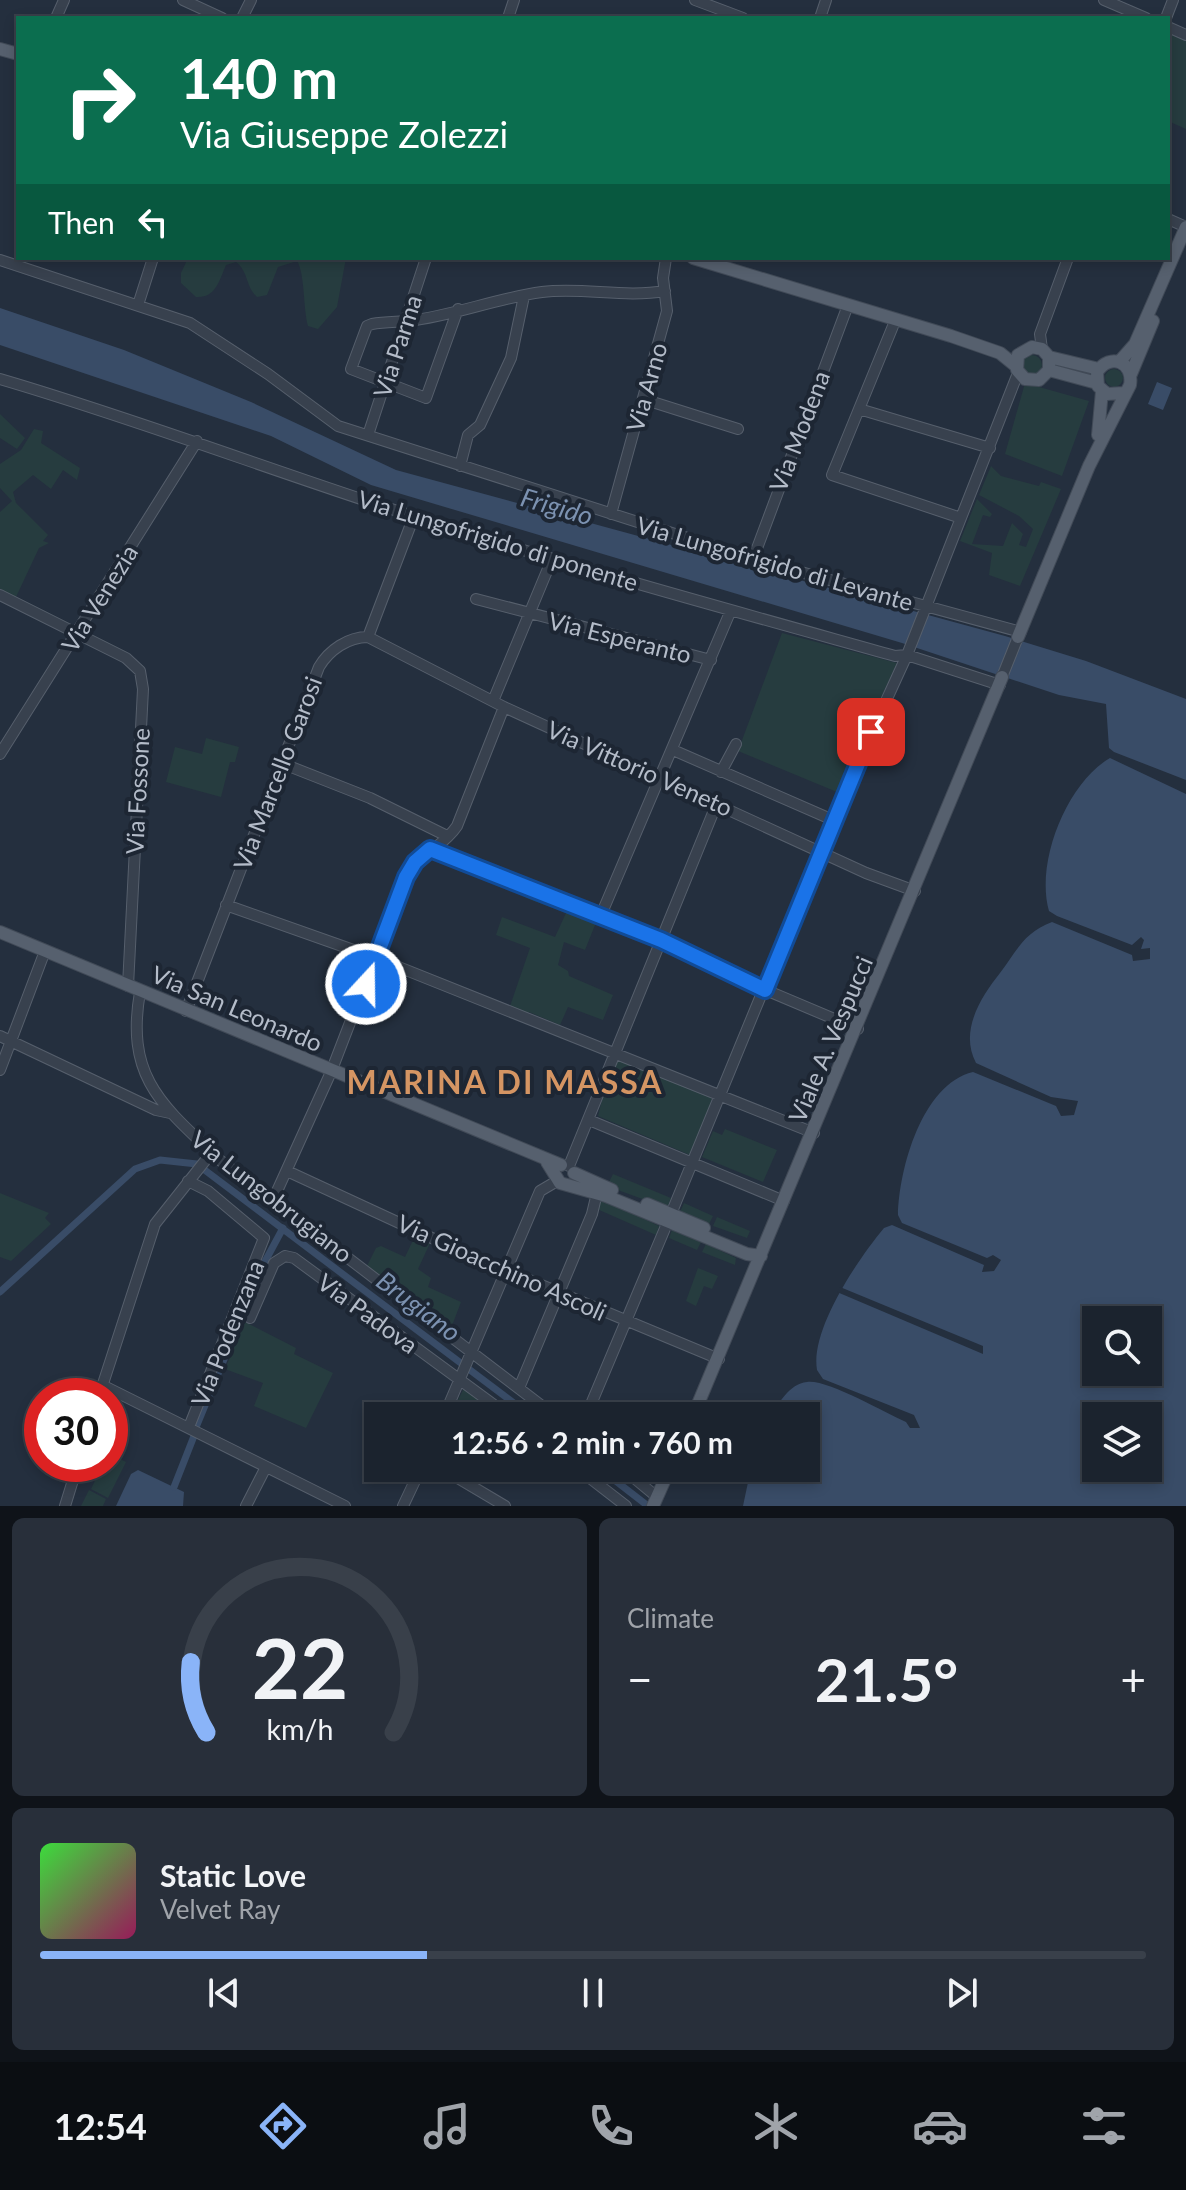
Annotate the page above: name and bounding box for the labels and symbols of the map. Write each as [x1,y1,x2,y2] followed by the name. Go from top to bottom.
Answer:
[367,291,427,401] street label: Via Parma
[619,339,673,435] street label: Via Arno
[763,366,835,496] street label: Via Modena
[517,481,597,531] water label: Frigido
[354,484,642,596] street label: Via Lungofrigido di ponente
[633,510,917,616] street label: Via Lungofrigido di Levante
[55,539,143,657] street label: Via Venezia
[546,605,694,669] street label: Via Esperanto
[227,672,327,874] street label: Via Marcello Garosi
[837,698,905,766] pin
[543,714,737,822] street label: Via Vittorio Veneto
[119,727,155,855] street label: Via Fossone
[324,942,408,1026] position arrow
[782,952,878,1126] street label: Viale A. Vespucci
[147,959,327,1057] street label: Via San Leonardo
[346,1062,664,1101] district label: MARINA DI MASSA
[185,1124,359,1268] street label: Via Lungobrugiano
[393,1208,611,1326] street label: Via Gioacchino Ascoli
[185,1256,269,1410] street label: Via Podenzana
[371,1264,467,1348] water label: Brugiano
[312,1267,424,1359] street label: Via Padova
[24,1378,128,1482] speed limit sign: 30

